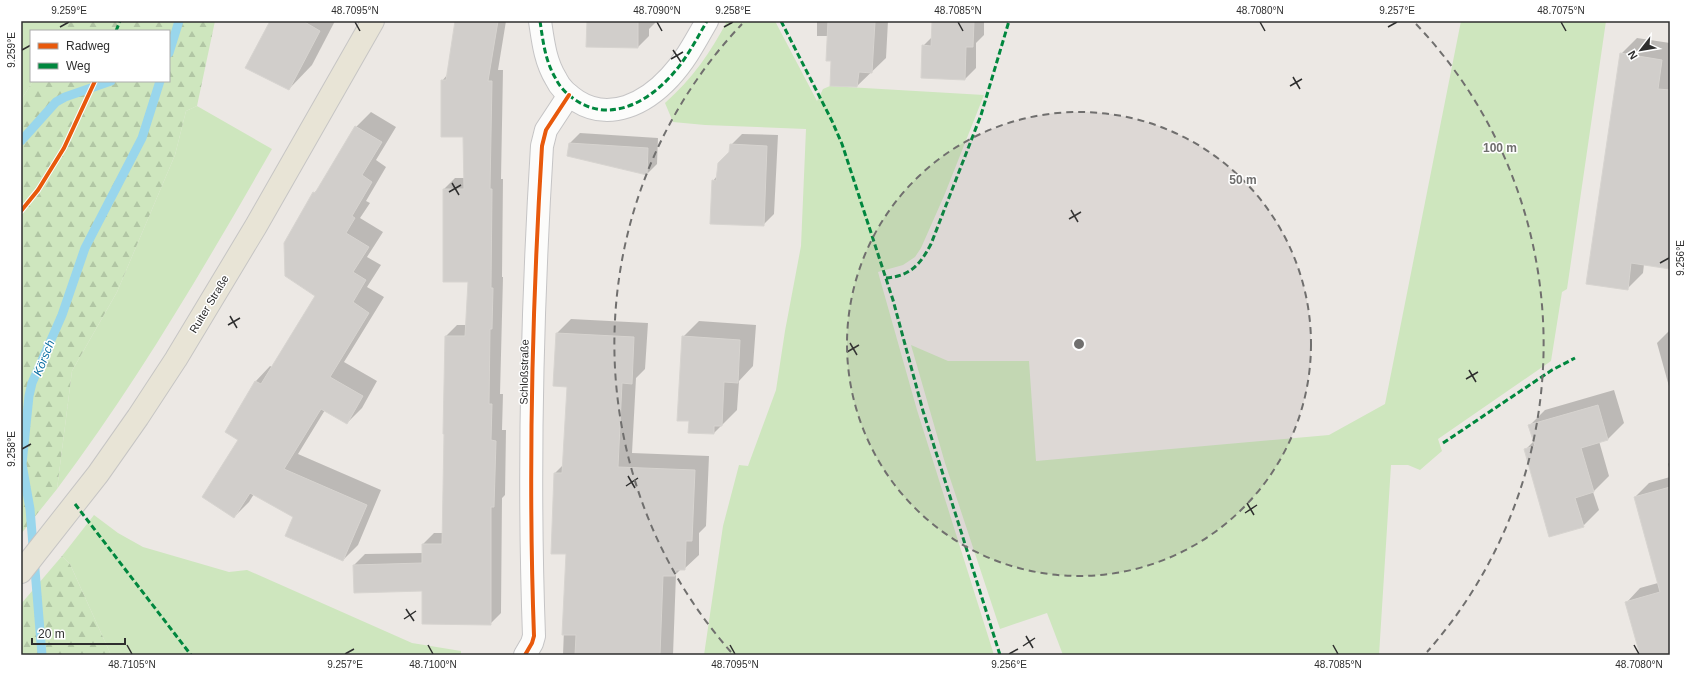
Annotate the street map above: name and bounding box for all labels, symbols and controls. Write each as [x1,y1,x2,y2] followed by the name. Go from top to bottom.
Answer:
[51,5,87,16] text: 9.259°E
[331,5,379,16] text: 48.7095°N
[633,5,681,16] text: 48.7090°N
[715,5,751,16] text: 9.258°E
[934,5,982,16] text: 48.7085°N
[1236,5,1284,16] text: 48.7080°N
[1379,5,1415,16] text: 9.257°E
[1537,5,1585,16] text: 48.7075°N
[30,30,170,82] legend
[1621,30,1661,70] north arrow
[6,32,17,68] text: 9.259°E
[66,39,110,53] text: Radweg
[1625,49,1640,62] text: N
[66,59,90,73] text: Weg
[1483,141,1517,155] text: 100 m
[1229,173,1257,187] text: 50 m
[1675,240,1686,276] text: 9.256°E
[187,273,231,335] street label: Ruiter Straße
[1072,337,1086,351] centre of rings
[31,338,58,378] water label: Körsch
[517,339,531,405] street label: Schloßstraße
[6,431,17,467] text: 9.258°E
[32,620,125,646] scale bar
[38,627,65,641] text: 20 m
[108,659,156,670] text: 48.7105°N
[327,659,363,670] text: 9.257°E
[409,659,457,670] text: 48.7100°N
[711,659,759,670] text: 48.7095°N
[991,659,1027,670] text: 9.256°E
[1314,659,1362,670] text: 48.7085°N
[1615,659,1663,670] text: 48.7080°N

